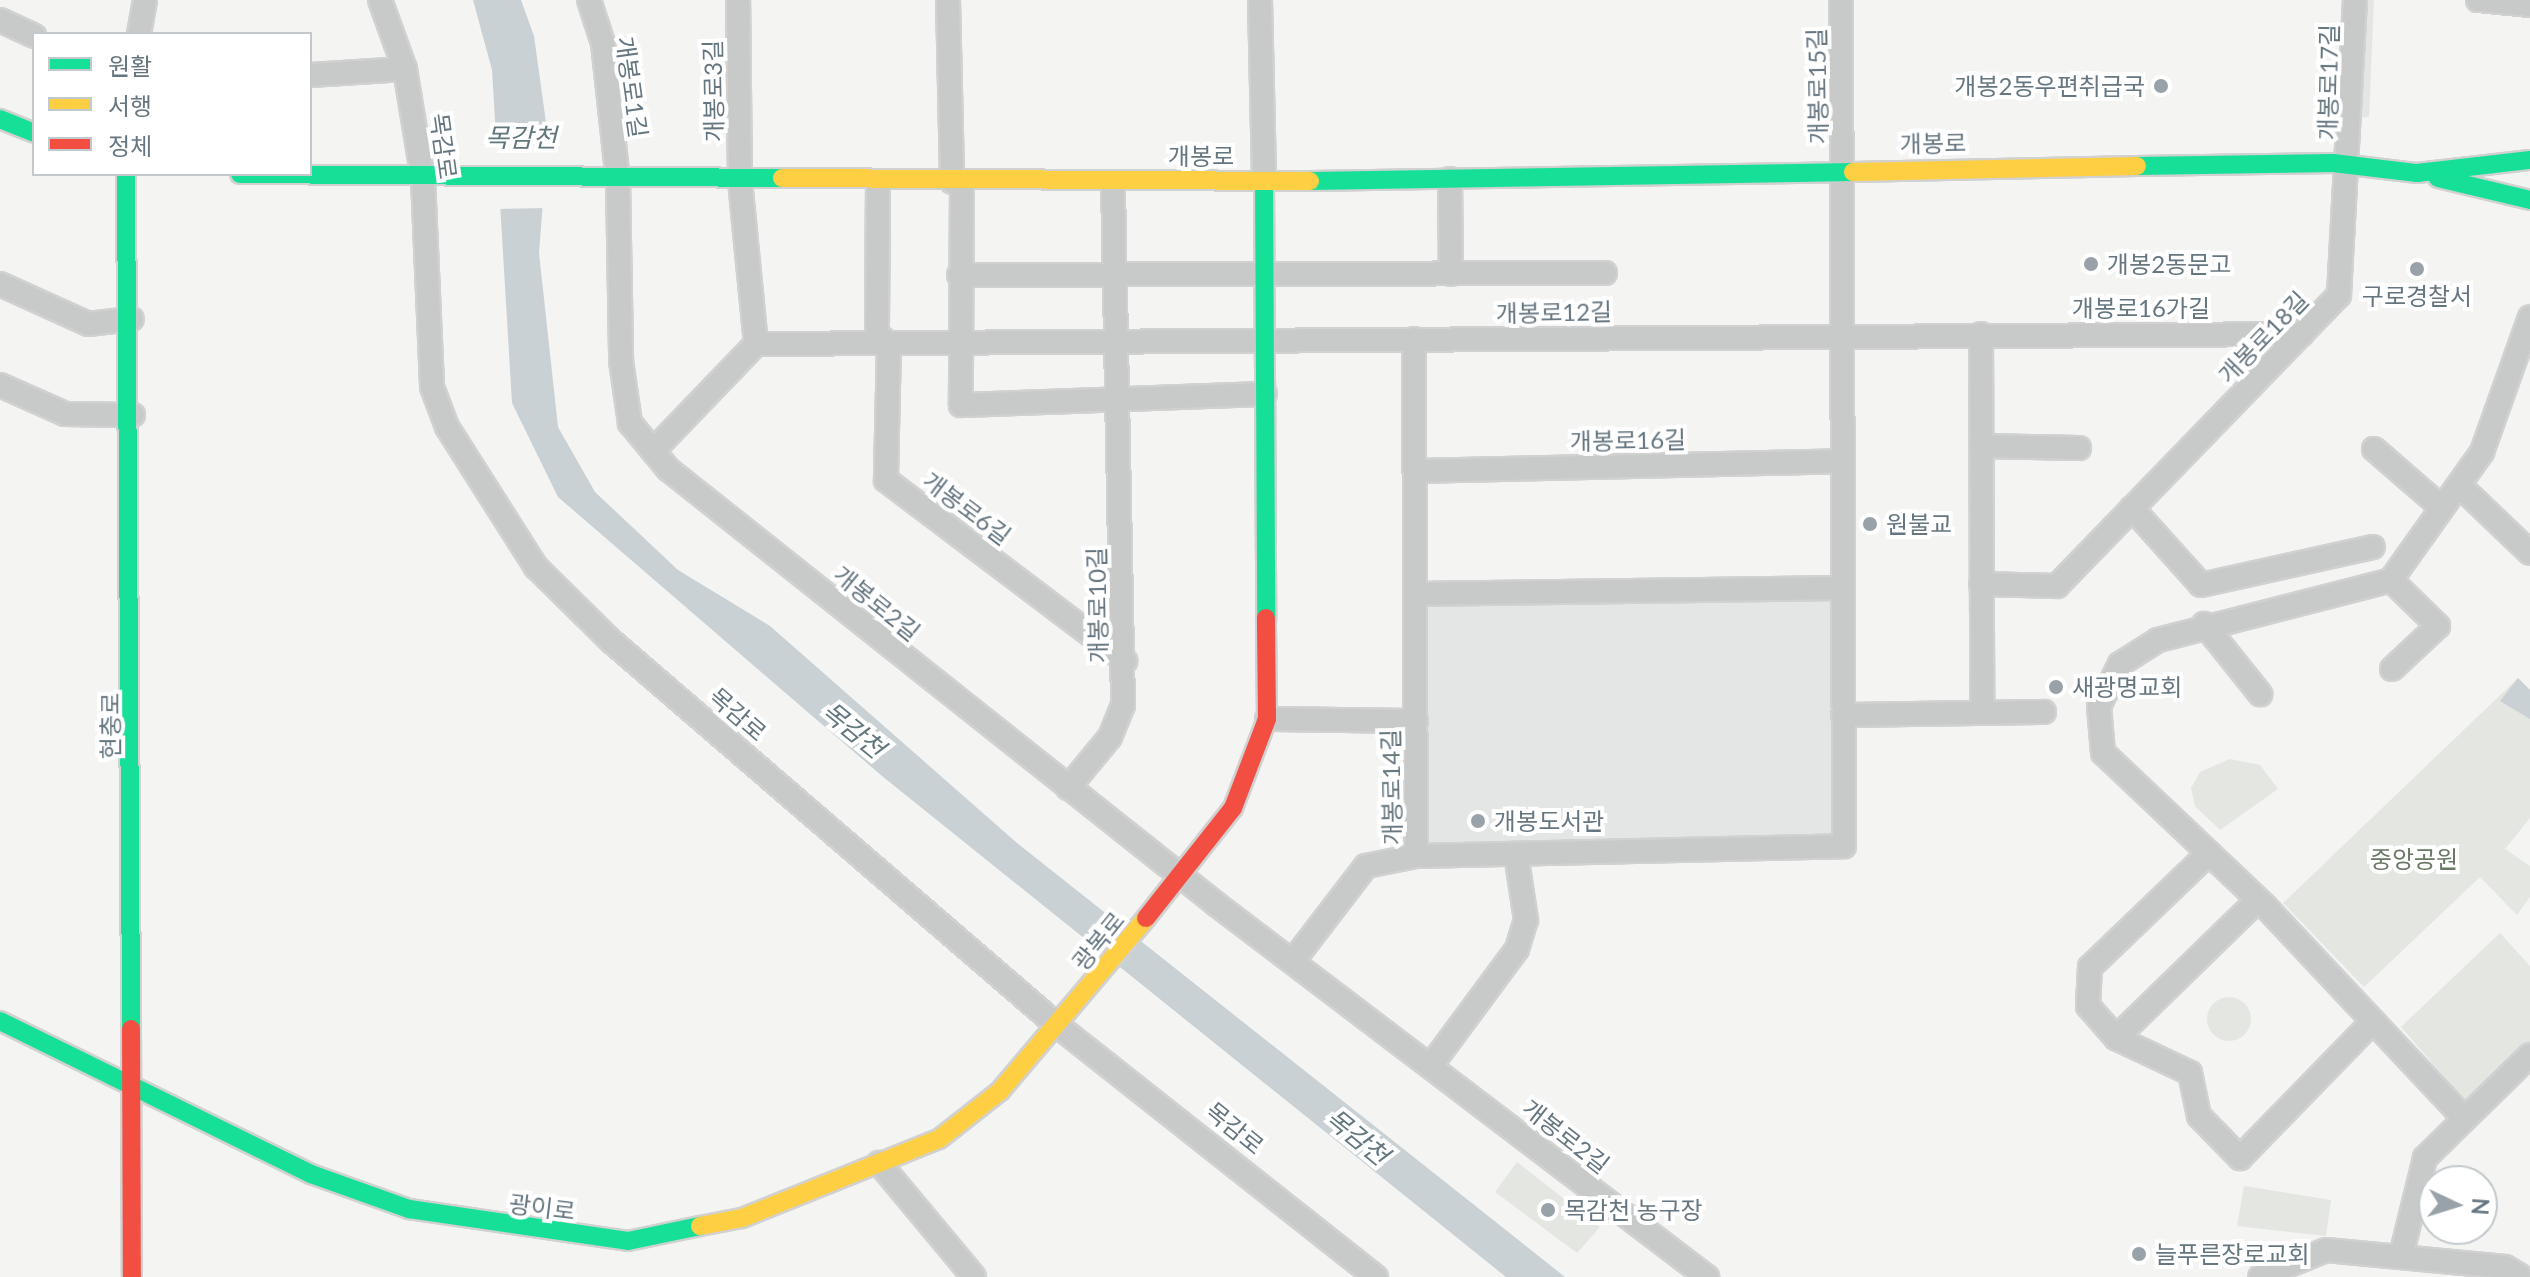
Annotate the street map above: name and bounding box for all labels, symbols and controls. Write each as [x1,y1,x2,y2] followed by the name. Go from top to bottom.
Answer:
[2313,24,2343,140] street label: 개봉로17길
[1802,28,1832,144] street label: 개봉로15길
[32,32,312,176] legend
[611,34,653,140] street label: 개봉로1길
[698,40,728,142] street label: 개봉로3길
[108,51,152,80] text: 원활
[1954,72,2145,100] place label: 개봉2동우편취급국
[2152,77,2170,95] marker: 개봉2동우편취급국
[108,91,152,120] text: 서행
[425,111,463,181] street label: 목감로
[485,122,557,154] water label: 목감천
[1900,128,1966,158] street label: 개봉로
[108,131,152,160] text: 정체
[1168,142,1234,170] street label: 개봉로
[2107,250,2231,278] place label: 개봉2동문고
[2082,255,2100,273] marker: 개봉2동문고
[2408,260,2426,278] marker: 구로경찰서
[2362,282,2472,310] place label: 구로경찰서
[2212,285,2314,389] street label: 개봉로18길
[2072,294,2210,322] street label: 개봉로16가길
[1496,297,1612,327] street label: 개봉로12길
[1570,425,1686,455] street label: 개봉로16길
[918,466,1016,550] street label: 개봉로6길
[1886,510,1952,538] place label: 원불교
[1861,515,1879,533] marker: 원불교
[1082,547,1112,663] street label: 개봉로10길
[828,560,926,646] street label: 개봉로2길
[2072,673,2182,701] place label: 새광명교회
[2047,678,2065,696] marker: 새광명교회
[704,681,772,747] street label: 목감로
[96,693,124,759] street label: 현충로
[815,695,891,765] water label: 목감천
[1376,729,1406,845] street label: 개봉로14길
[1494,807,1604,835] place label: 개봉도서관
[1469,812,1487,830] marker: 개봉도서관
[2370,845,2458,873] park label: 중앙공원
[1066,906,1130,976] street label: 광복로
[1517,1093,1615,1179] street label: 개봉로2길
[1200,1096,1270,1160] street label: 목감로
[1319,1102,1395,1172] water label: 목감천
[2418,1165,2498,1245] north arrow
[507,1189,577,1225] street label: 광이로
[1564,1196,1703,1224] place label: 목감천 농구장
[2466,1197,2495,1216] text: N
[1539,1201,1557,1219] marker: 목감천 농구장
[2155,1240,2310,1268] place label: 늘푸른장로교회
[2130,1245,2148,1263] marker: 늘푸른장로교회

